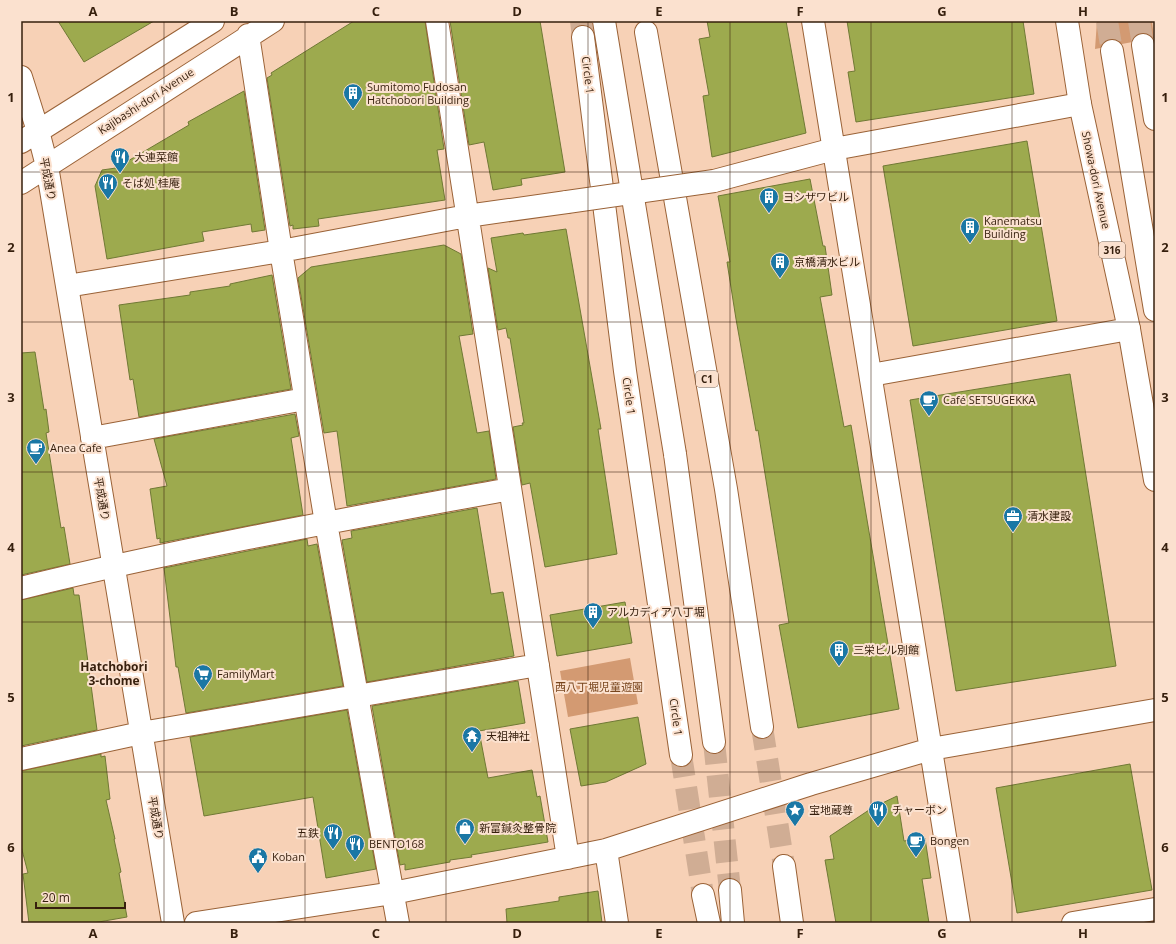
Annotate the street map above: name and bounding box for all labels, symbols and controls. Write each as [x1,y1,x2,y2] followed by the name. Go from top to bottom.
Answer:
[89,2,98,20] text: A
[230,2,239,20] text: B
[372,2,380,20] text: C
[512,2,522,20] text: D
[655,2,663,20] text: E
[796,2,804,20] text: F
[937,2,947,20] text: G
[1078,2,1088,20] text: H
[579,55,598,95] street label: Circle 1
[95,64,196,137] street label: Kajibashi-dori Avenue
[367,79,469,107] place label: Sumitomo Fudosan Hatchobori Building
[342,82,364,110] building icon: Sumitomo Fudosan Hatchobori Building
[7,88,15,106] text: 1
[1161,88,1169,106] text: 1
[1079,130,1114,230] street label: Showa-dori Avenue
[109,146,131,174] restaurant icon: 大連菜館
[134,149,178,164] place label: 大連菜館
[37,156,60,202] street label: 平成通り
[97,172,119,200] restaurant icon: そば処 桂庵
[122,175,180,190] place label: そば処 桂庵
[758,186,780,214] building icon: ヨシザワビル
[783,189,849,204] place label: ヨシザワビル
[984,213,1042,241] place label: Kanematsu Building
[959,216,981,244] building icon: Kanematsu Building
[7,238,15,256] text: 2
[1161,238,1169,256] text: 2
[1099,242,1125,258] road number: 316
[769,251,791,279] building icon: 京橋清水ビル
[794,254,860,269] place label: 京橋清水ビル
[696,371,718,387] road number: C1
[619,376,640,416] street label: Circle 1
[7,388,15,406] text: 3
[1161,388,1169,406] text: 3
[918,389,940,417] cafe icon: Café SETSUGEKKA
[943,392,1036,407] place label: Café SETSUGEKKA
[25,437,47,465] cafe icon: Anea Cafe
[50,440,102,455] place label: Anea Cafe
[91,476,114,522] street label: 平成通り
[1002,505,1024,533] office icon: 清水建設
[1027,508,1071,523] place label: 清水建設
[7,538,15,556] text: 4
[1161,538,1169,556] text: 4
[582,601,604,629] building icon: アルカディア八丁堀
[607,604,705,619] place label: アルカディア八丁堀
[828,639,850,667] building icon: 三栄ビル別館
[853,642,919,657] place label: 三栄ビル別館
[80,658,148,689] district label: Hatchobori 3-chome
[192,663,214,691] supermarket icon: FamilyMart
[217,666,275,681] place label: FamilyMart
[555,679,643,694] park label: 西八丁堀児童遊園
[7,688,15,706] text: 5
[1161,688,1169,706] text: 5
[666,697,687,737] street label: Circle 1
[461,725,483,753] temple icon: 天祖神社
[486,728,530,743] place label: 天祖神社
[145,795,168,841] street label: 平成通り
[784,799,806,827] place icon: 宝地蔵尊
[867,799,889,827] restaurant icon: チャーボン
[809,802,853,817] place label: 宝地蔵尊
[892,802,947,817] place label: チャーボン
[454,817,476,845] shop icon: 新富鍼灸整骨院
[479,820,556,835] place label: 新富鍼灸整骨院
[322,822,344,850] restaurant icon: 五鉄
[297,825,319,840] place label: 五鉄
[905,830,927,858] cafe icon: Bongen
[344,833,366,861] restaurant icon: BENTO168
[930,833,969,848] place label: Bongen
[369,836,424,851] place label: BENTO168
[7,838,15,856] text: 6
[1161,838,1169,856] text: 6
[247,846,269,874] public building icon: Koban
[272,849,305,864] place label: Koban
[36,884,125,910] scale bar
[42,889,70,906] text: 20 m
[89,924,98,942] text: A
[230,924,239,942] text: B
[372,924,380,942] text: C
[512,924,522,942] text: D
[655,924,663,942] text: E
[796,924,804,942] text: F
[937,924,947,942] text: G
[1078,924,1088,942] text: H

